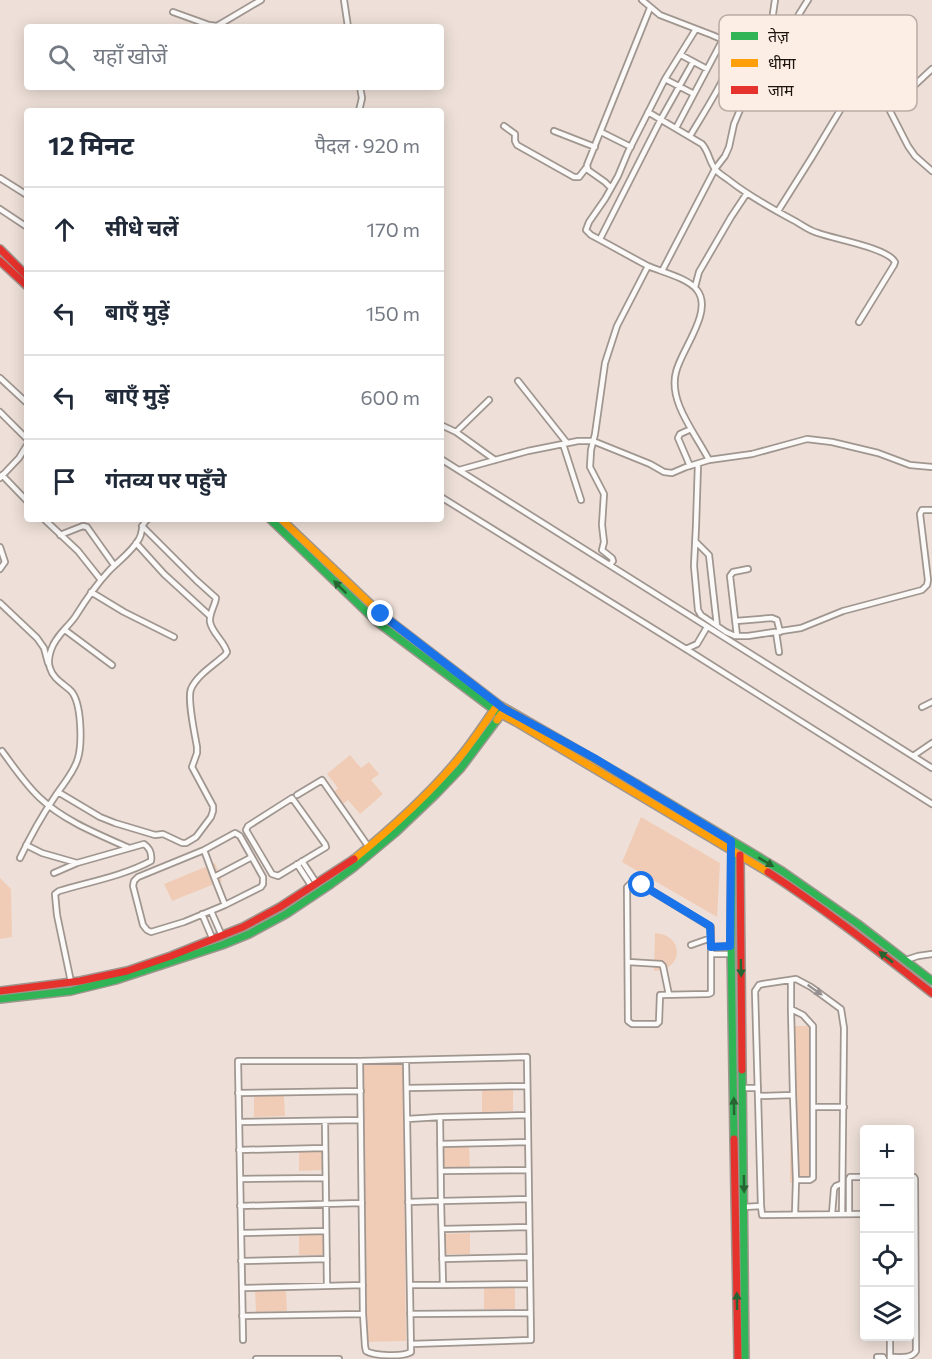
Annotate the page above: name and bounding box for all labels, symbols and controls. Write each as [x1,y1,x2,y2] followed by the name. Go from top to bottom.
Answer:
[719,15,917,111] legend
[24,24,444,90] search box
[768,26,790,45] text: तेज़
[45,41,78,74] icon: search
[93,42,167,69] text: यहाँ खोजें
[768,53,797,72] text: धीमा
[768,80,794,99] text: जाम
[48,129,134,160] text: 12 मिनट
[315,133,420,157] text: पैदल · 920 m
[48,213,81,246] icon: ahead
[105,214,179,241] text: सीधे चलें
[367,217,420,241] text: 170 m
[48,297,81,330] icon: left
[105,298,170,325] text: बाएँ मुड़ें
[366,301,420,325] text: 150 m
[48,381,81,414] icon: left
[105,382,170,409] text: बाएँ मुड़ें
[360,385,420,409] text: 600 m
[48,465,81,498] icon: arrive
[105,466,227,493] text: गंतव्य पर पहुँचे
[333,580,347,595] one-way arrow
[367,600,393,626] route end
[758,856,774,867] one-way arrow
[628,871,654,897] route start
[878,951,893,963] one-way arrow
[736,958,746,977] one-way arrow
[807,984,823,996] one-way arrow
[729,1096,739,1115] one-way arrow
[860,1125,914,1341] map controls
[860,1125,914,1179] button: +
[739,1174,749,1193] one-way arrow
[860,1179,914,1233] button: −
[860,1233,914,1287] button: locate
[860,1287,914,1341] button: layers
[732,1291,742,1310] one-way arrow

